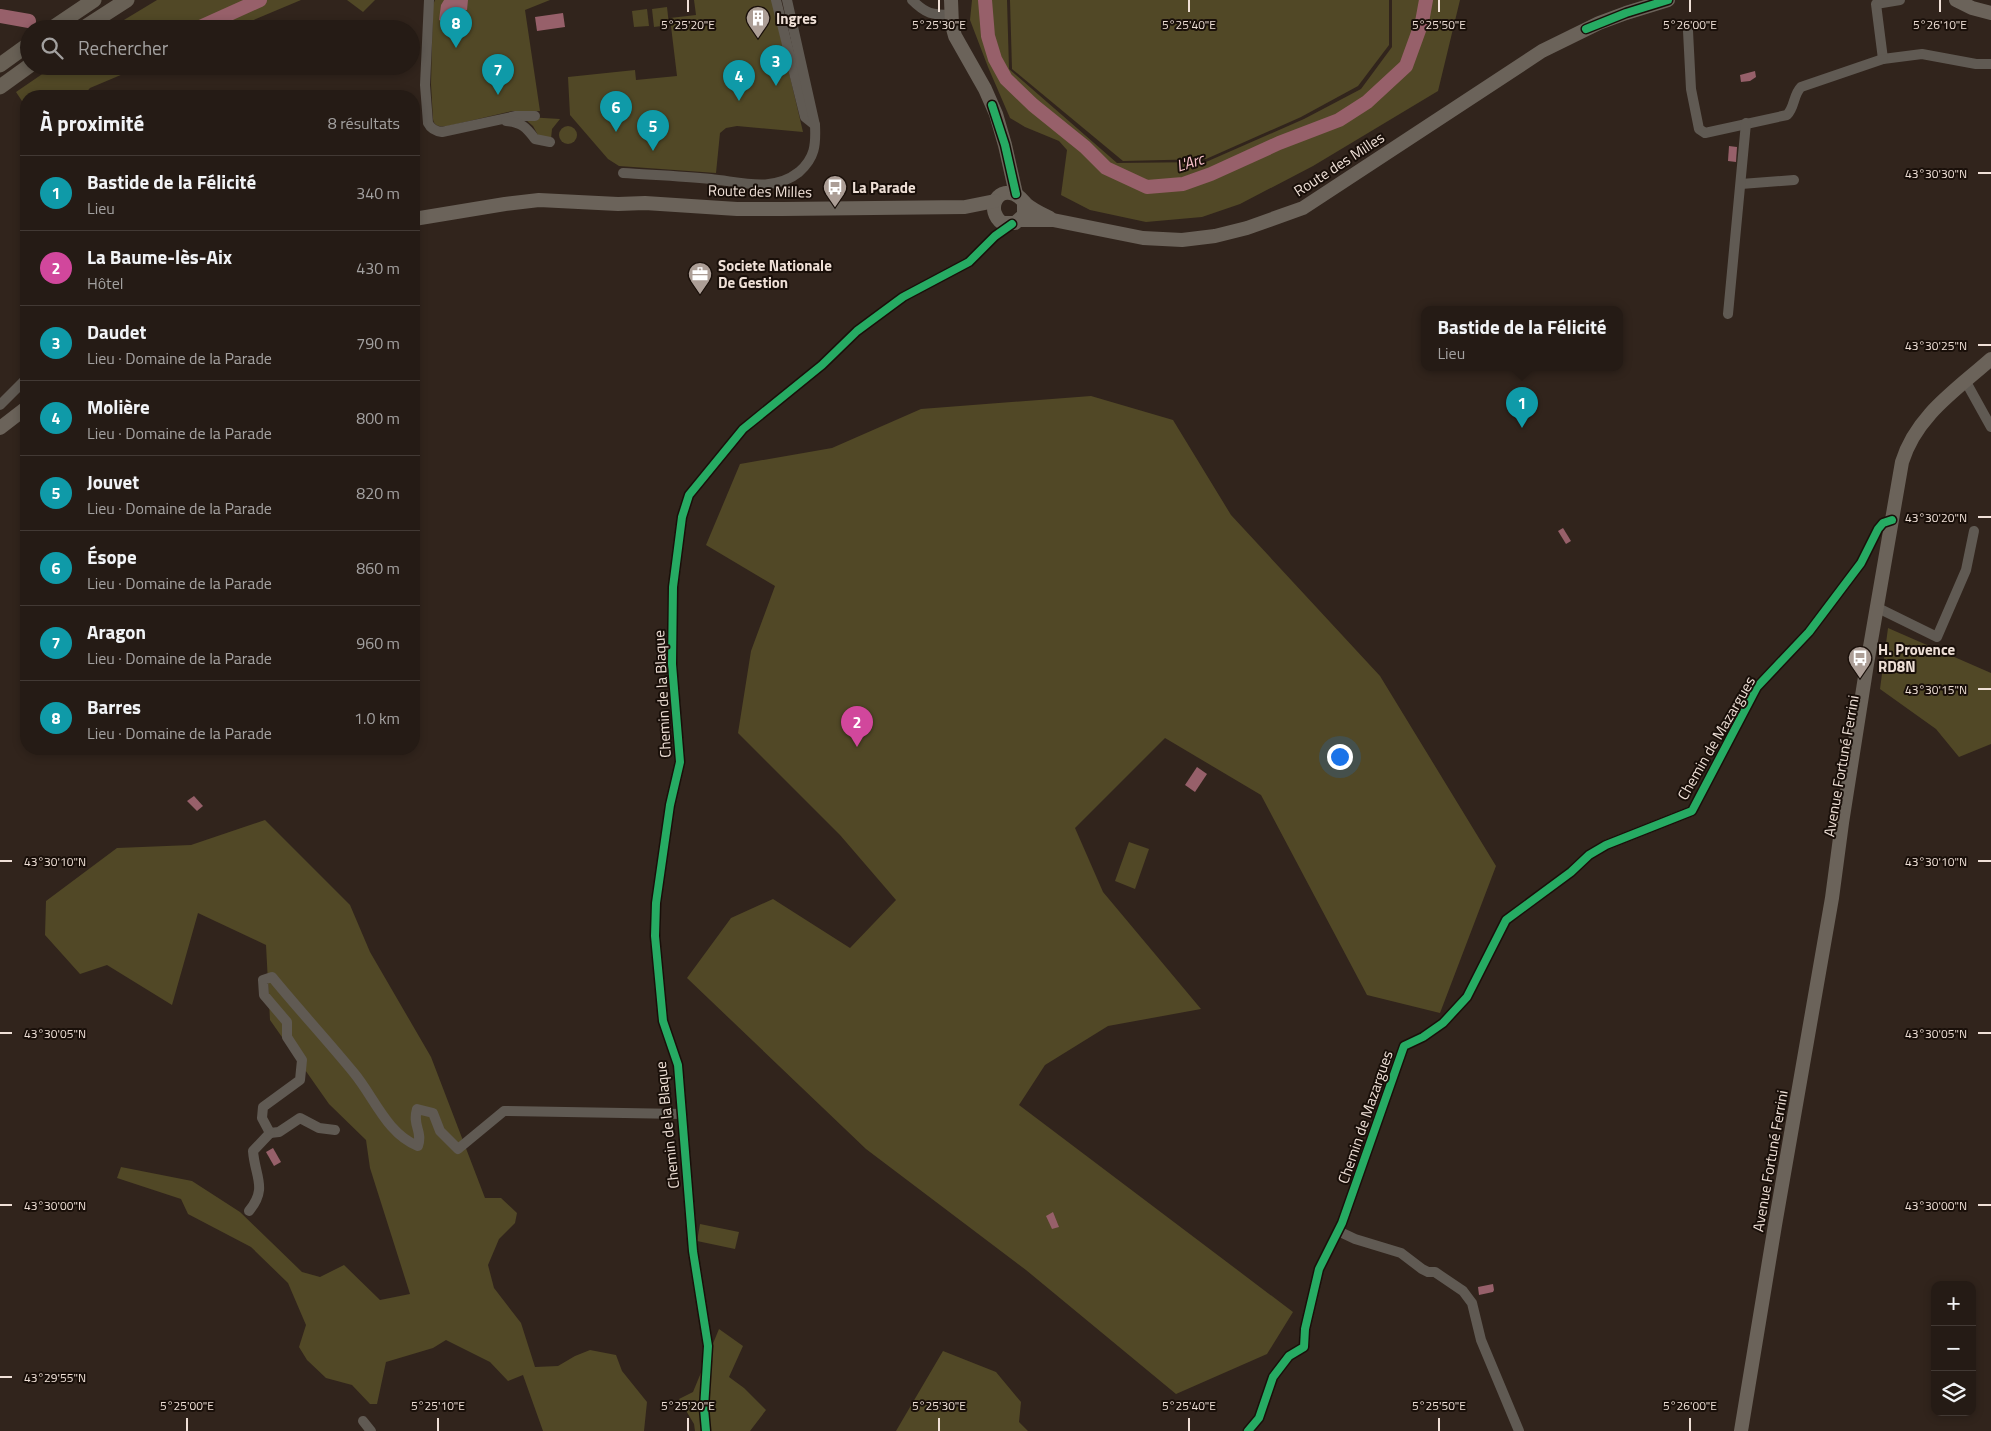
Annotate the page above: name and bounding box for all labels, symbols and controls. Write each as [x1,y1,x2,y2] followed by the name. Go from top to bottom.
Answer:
[745,5,771,39] building icon: Ingres
[440,7,472,48] pin: 8
[776,7,817,30] place label: Ingres
[661,15,715,34] text: 5°25'20"E
[912,15,966,34] text: 5°25'30"E
[1162,15,1216,34] text: 5°25'40"E
[1412,15,1466,34] text: 5°25'50"E
[1663,15,1717,34] text: 5°26'00"E
[1913,15,1967,34] text: 5°26'10"E
[20,20,420,75] search box
[78,33,168,62] text: Rechercher
[38,34,66,62] icon: search
[760,45,792,86] pin: 3
[482,54,514,95] pin: 7
[723,60,755,101] pin: 4
[600,91,632,132] pin: 6
[40,107,144,139] text: À proximité
[637,110,669,151] pin: 5
[328,111,400,135] text: 8 résultats
[1289,126,1389,202] street label: Route des Milles
[1173,146,1208,178] water label: L'Arc
[1905,164,1967,183] text: 43°30'30"N
[87,167,256,196] text: Bastide de la Félicité
[822,174,848,208] bus stop icon: La Parade
[852,176,916,199] place label: La Parade
[708,179,812,203] street label: Route des Milles
[52,181,60,205] text: 1
[356,181,400,205] text: 340 m
[87,196,115,220] text: Lieu
[87,242,232,271] text: La Baume-lès-Aix
[718,254,832,294] place label: Societe Nationale De Gestion
[52,256,60,280] text: 2
[356,256,400,280] text: 430 m
[687,261,713,295] office icon: Societe Nationale De Gestion
[87,271,124,295] text: Hôtel
[1421,306,1623,371] popup
[1437,312,1607,341] text: Bastide de la Félicité
[87,317,146,346] text: Daudet
[52,331,60,355] text: 3
[356,331,400,355] text: 790 m
[1905,336,1967,355] text: 43°30'25"N
[1437,341,1465,365] text: Lieu
[87,346,272,370] text: Lieu · Domaine de la Parade
[1506,387,1538,428] pin: 1
[87,392,150,421] text: Molière
[52,406,60,430] text: 4
[356,406,400,430] text: 800 m
[87,421,272,445] text: Lieu · Domaine de la Parade
[87,467,139,496] text: Jouvet
[52,481,60,505] text: 5
[356,481,400,505] text: 820 m
[87,496,272,520] text: Lieu · Domaine de la Parade
[1905,508,1967,527] text: 43°30'20"N
[87,542,137,571] text: Ésope
[52,556,60,580] text: 6
[356,556,400,580] text: 860 m
[87,571,272,595] text: Lieu · Domaine de la Parade
[87,617,146,646] text: Aragon
[647,630,677,758] street label: Chemin de la Blaque
[52,631,60,655] text: 7
[356,631,400,655] text: 960 m
[1878,638,1956,678] place label: H. Provence RD8N
[1847,645,1873,679] bus stop icon: H. Provence RD8N
[87,646,272,670] text: Lieu · Domaine de la Parade
[1671,672,1761,804] street label: Chemin de Mazargues
[1905,680,1967,699] text: 43°30'15"N
[87,692,141,721] text: Barres
[1817,693,1865,839] street label: Avenue Fortuné Ferrini
[52,706,60,730] text: 8
[354,706,400,730] text: 1.0 km
[841,706,873,747] pin: 2
[87,721,272,745] text: Lieu · Domaine de la Parade
[1327,744,1353,770] your location
[24,852,86,871] text: 43°30'10"N
[1905,852,1967,871] text: 43°30'10"N
[24,1024,86,1043] text: 43°30'05"N
[1905,1024,1967,1043] text: 43°30'05"N
[1331,1047,1399,1187] street label: Chemin de Mazargues
[649,1060,685,1190] street label: Chemin de la Blaque
[1746,1088,1794,1234] street label: Avenue Fortuné Ferrini
[24,1196,86,1215] text: 43°30'00"N
[1905,1196,1967,1215] text: 43°30'00"N
[1931,1281,1976,1416] map controls
[1931,1281,1976,1326] button: +
[1931,1326,1976,1371] button: −
[24,1368,86,1387] text: 43°29'55"N
[1931,1371,1976,1416] button: layers
[160,1396,214,1415] text: 5°25'00"E
[411,1396,465,1415] text: 5°25'10"E
[661,1396,715,1415] text: 5°25'20"E
[912,1396,966,1415] text: 5°25'30"E
[1162,1396,1216,1415] text: 5°25'40"E
[1412,1396,1466,1415] text: 5°25'50"E
[1663,1396,1717,1415] text: 5°26'00"E

